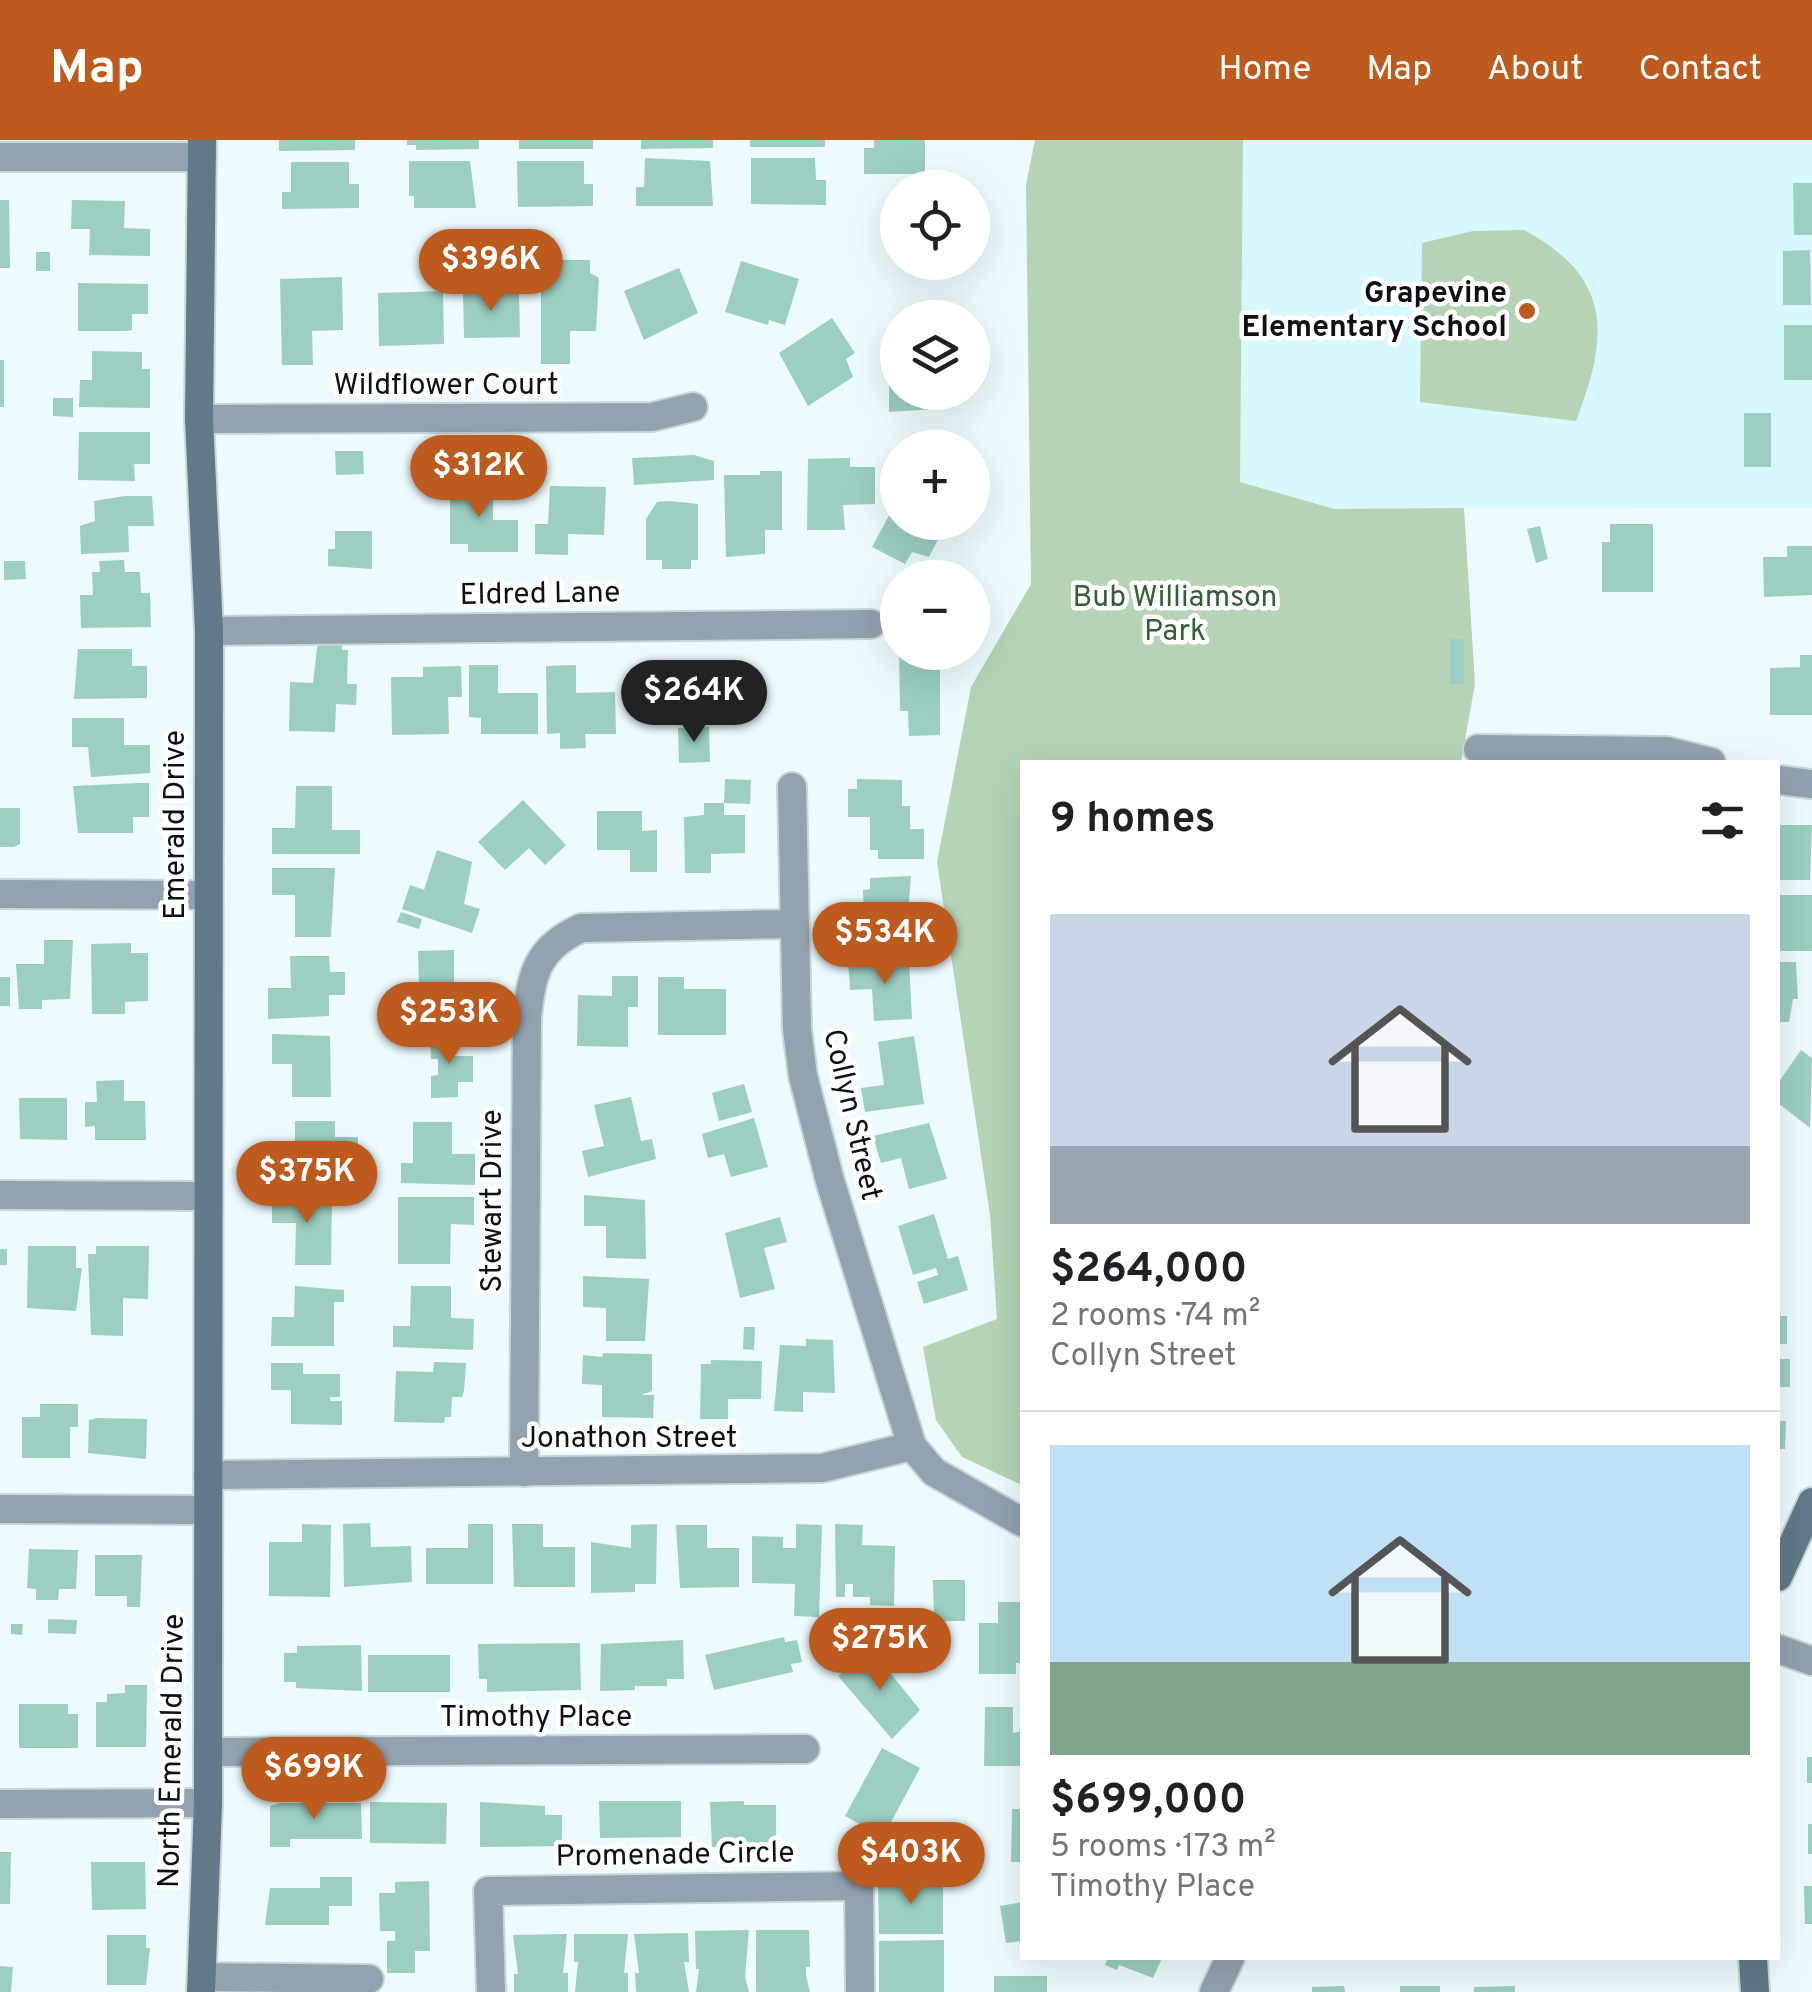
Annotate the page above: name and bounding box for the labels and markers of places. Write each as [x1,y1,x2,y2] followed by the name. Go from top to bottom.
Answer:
[421,229,561,314] pin: $396K
[1241,276,1507,347] place label: Grapevine Elementary School
[1516,300,1538,322] marker: Grapevine Elementary School
[409,435,549,520] pin: $312K
[624,660,764,745] pin: $264K
[815,902,955,987] pin: $534K
[379,982,519,1067] pin: $253K
[237,1141,377,1226] pin: $375K
[810,1608,950,1693] pin: $275K
[244,1737,384,1822] pin: $699K
[841,1822,981,1907] pin: $403K

